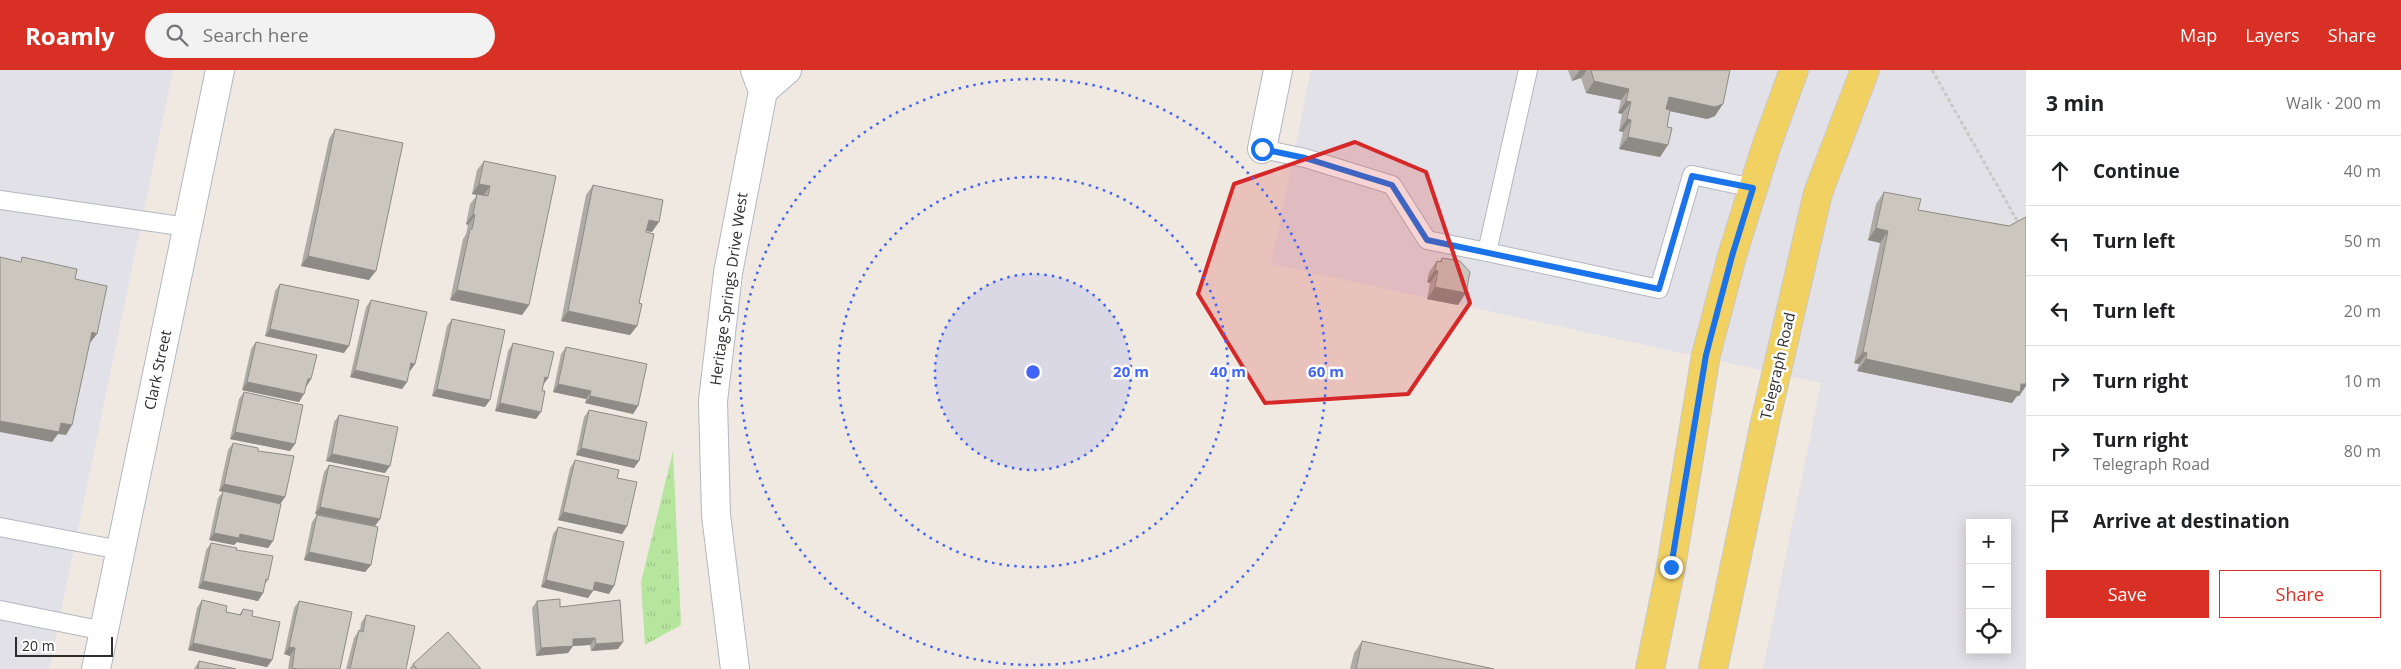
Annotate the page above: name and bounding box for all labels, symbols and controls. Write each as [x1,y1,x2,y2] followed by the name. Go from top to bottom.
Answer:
[145,13,495,58] search box
[25,19,115,52] text: Roamly
[163,21,191,49] icon: search
[203,22,309,48] text: Search here
[2180,23,2217,47] text: Map
[2245,23,2300,47] text: Layers
[2328,23,2376,47] text: Share
[2046,89,2104,117] text: 3 min
[2286,92,2381,114] text: Walk · 200 m
[1251,138,1274,161] route start
[2046,157,2074,185] icon: ahead
[2093,158,2180,184] text: Continue
[2344,160,2381,182] text: 40 m
[705,191,751,387] street label: Heritage Springs Drive West
[2046,227,2074,255] icon: left
[2093,228,2175,254] text: Turn left
[2344,230,2381,252] text: 50 m
[2046,297,2074,325] icon: left
[2093,298,2175,324] text: Turn left
[2344,300,2381,322] text: 20 m
[1755,310,1799,421] street label: Telegraph Road
[139,328,175,412] street label: Clark Street
[1113,361,1149,381] text: 20 m
[1210,361,1246,381] text: 40 m
[1308,361,1344,381] text: 60 m
[1024,363,1042,381] centre of rings
[2046,367,2074,395] icon: right
[2093,368,2188,394] text: Turn right
[2344,370,2381,392] text: 10 m
[2093,427,2188,453] text: Turn right
[2046,437,2074,465] icon: right
[2344,440,2381,462] text: 80 m
[2093,453,2210,475] text: Telegraph Road
[2046,507,2074,535] icon: arrive
[2093,508,2290,534] text: Arrive at destination
[1966,519,2011,654] map controls
[1966,519,2011,564] button: +
[1660,556,1683,579] route end
[1966,564,2011,609] button: −
[2046,570,2209,618] button: Save
[2219,570,2381,618] button: Share
[1966,609,2011,654] button: locate
[15,634,112,657] scale bar
[22,636,55,655] text: 20 m

